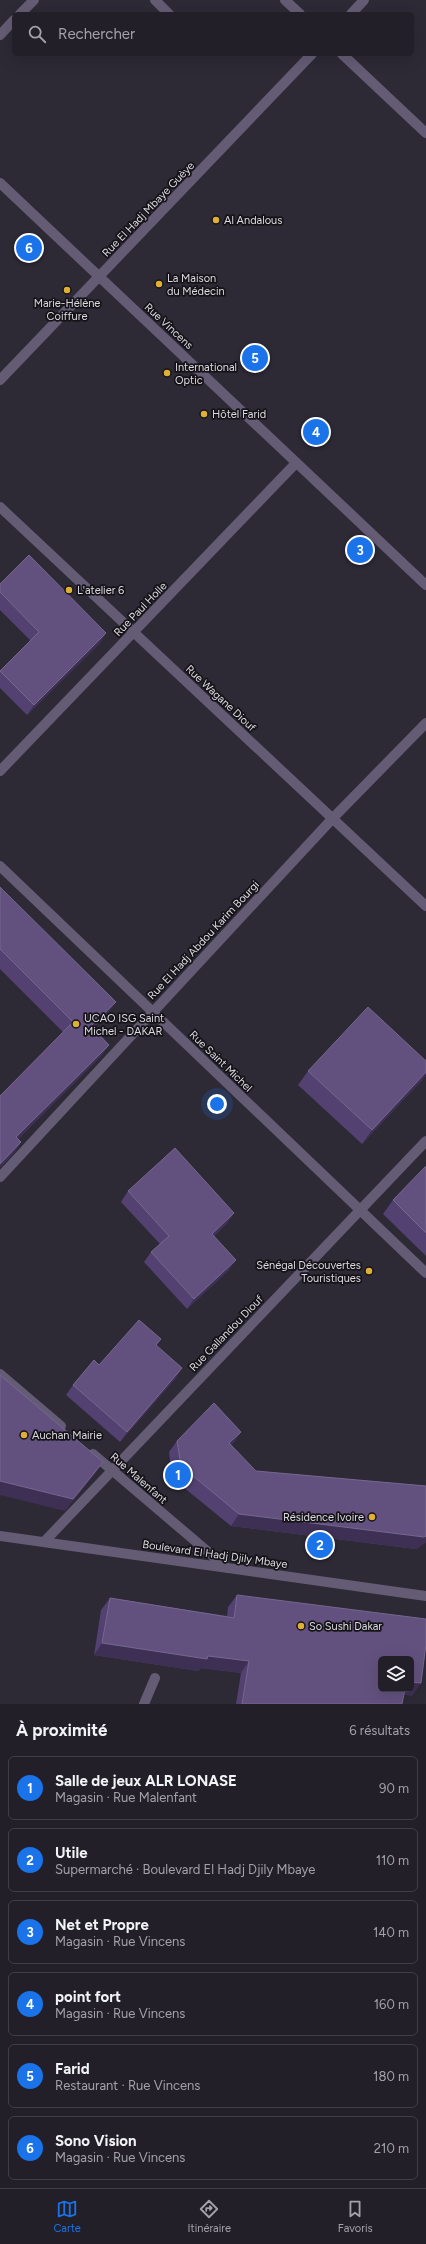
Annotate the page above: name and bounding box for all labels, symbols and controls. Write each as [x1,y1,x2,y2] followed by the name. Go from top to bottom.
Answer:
[12,12,414,56] search box
[26,23,48,45] icon: search
[58,25,135,43] text: Rechercher
[100,159,197,260] street label: Rue El Hadj Mbaye Guèye
[224,214,282,227] place label: Al Andalous
[211,215,221,225] marker: Al Andalous
[16,233,42,263] pin: 6
[167,272,225,298] place label: La Maison du Médecin
[154,279,164,289] marker: La Maison du Médecin
[62,285,72,295] marker: Marie-Hélène Coiffure
[34,297,100,323] place label: Marie-Hélène Coiffure
[142,301,196,352] street label: Rue Vincens
[242,343,268,373] pin: 5
[175,361,237,387] place label: International Optic
[162,368,172,378] marker: International Optic
[212,408,266,421] place label: Hôtel Farid
[199,409,209,419] marker: Hôtel Farid
[303,417,329,447] pin: 4
[347,535,373,565] pin: 3
[111,580,169,639] street label: Rue Paul Holle
[77,584,124,597] place label: L'atelier 6
[64,585,74,595] marker: L'atelier 6
[183,663,259,735] street label: Rue Wagane Diouf
[145,878,262,1002] street label: Rue El Hadj Abdou Karim Bourgi
[84,1012,164,1038] place label: UCAO ISG Saint Michel - DAKAR
[71,1019,81,1029] marker: UCAO ISG Saint Michel - DAKAR
[187,1028,255,1095] street label: Rue Saint Michel
[207,1094,227,1114] your location
[256,1259,361,1285] place label: Sénégal Découvertes Touristiques
[364,1266,374,1276] marker: Sénégal Découvertes Touristiques
[187,1292,267,1374] street label: Rue Gallandou Diouf
[32,1429,102,1442] place label: Auchan Mairie
[19,1430,29,1440] marker: Auchan Mairie
[108,1450,170,1507] street label: Rue Malenfant
[165,1460,191,1490] pin: 1
[283,1511,364,1524] place label: Résidence Ivoire
[367,1512,377,1522] marker: Résidence Ivoire
[307,1530,333,1560] pin: 2
[142,1538,288,1571] street label: Boulevard El Hadj Djily Mbaye
[309,1620,382,1633] place label: So Sushi Dakar
[296,1621,306,1631] marker: So Sushi Dakar
[378,1656,414,1692] map controls
[378,1656,414,1692] button: layers
[16,1720,107,1740] text: À proximité
[349,1723,410,1738] text: 6 résultats
[55,1772,237,1790] text: Salle de jeux ALR LONASE
[27,1781,33,1796] text: 1
[379,1781,409,1796] text: 90 m
[55,1790,197,1805] text: Magasin · Rue Malenfant
[55,1844,88,1862] text: Utile
[26,1853,34,1868] text: 2
[376,1853,409,1868] text: 110 m
[55,1862,315,1877] text: Supermarché · Boulevard El Hadj Djily Mbaye
[55,1916,149,1934] text: Net et Propre
[26,1925,34,1940] text: 3
[373,1925,409,1940] text: 140 m
[55,1934,185,1949] text: Magasin · Rue Vincens
[55,1988,121,2006] text: point fort
[26,1997,34,2012] text: 4
[374,1997,409,2012] text: 160 m
[55,2006,185,2021] text: Magasin · Rue Vincens
[55,2060,90,2078] text: Farid
[26,2069,34,2084] text: 5
[373,2069,409,2084] text: 180 m
[55,2078,200,2093] text: Restaurant · Rue Vincens
[55,2132,137,2150] text: Sono Vision
[26,2141,34,2156] text: 6
[374,2141,409,2156] text: 210 m
[55,2150,185,2165] text: Magasin · Rue Vincens
[53,2198,81,2235] tab: Carte
[188,2198,231,2235] tab: Itinéraire
[338,2198,373,2235] tab: Favoris

